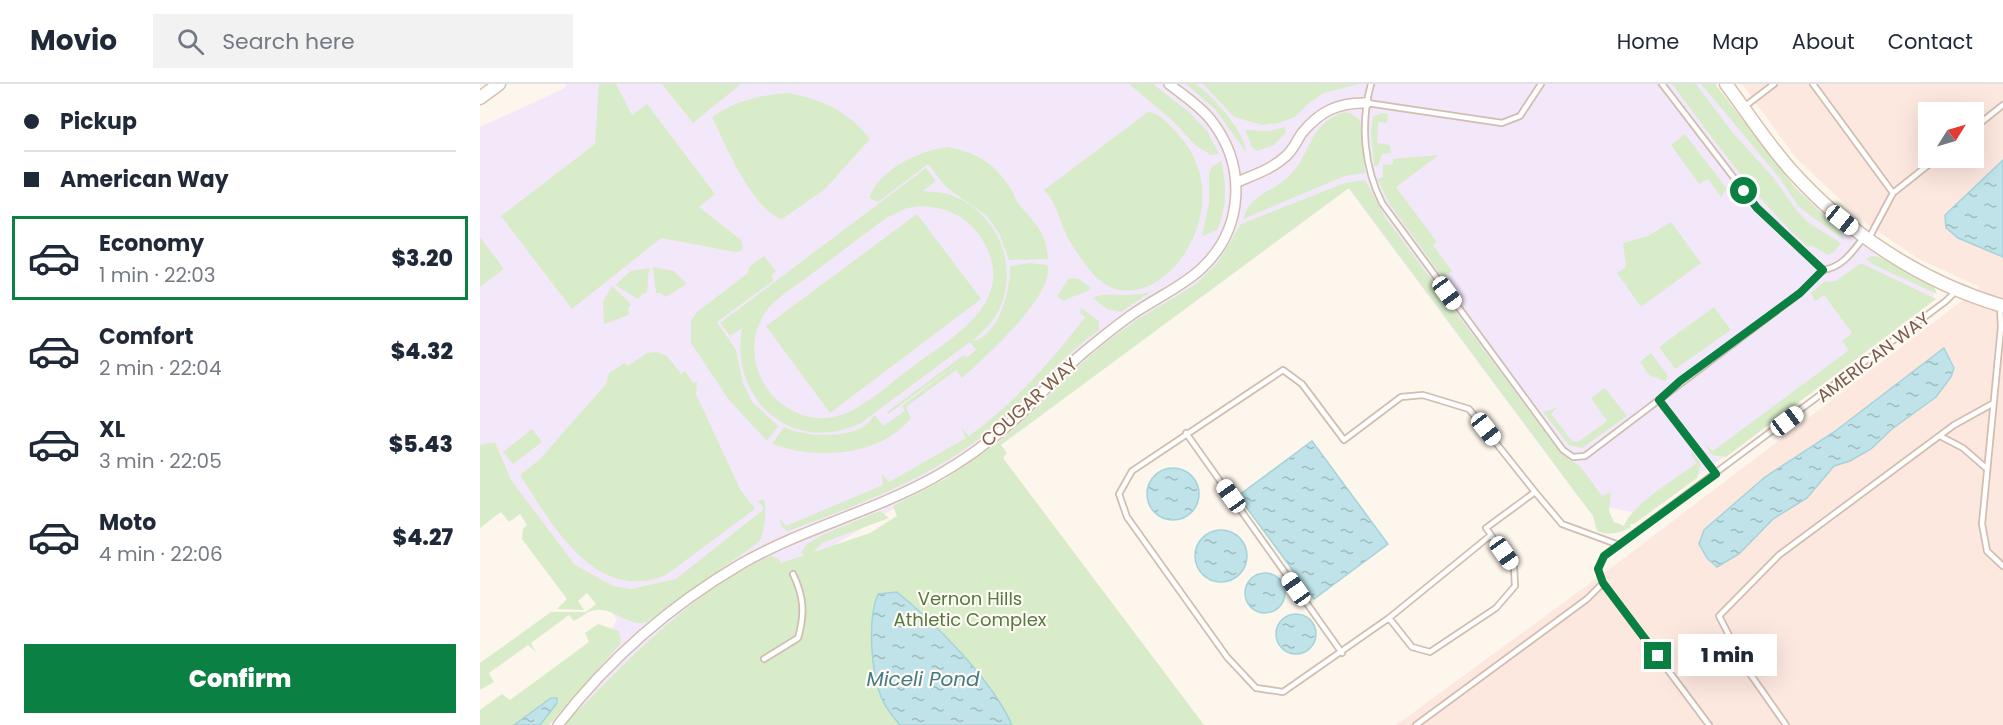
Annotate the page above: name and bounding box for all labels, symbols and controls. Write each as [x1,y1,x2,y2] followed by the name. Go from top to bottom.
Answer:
[153,14,573,68] search box
[30,21,117,60] text: Movio
[174,25,207,58] icon: search
[222,26,355,57] text: Search here
[1617,27,1679,56] text: Home
[1712,27,1759,56] text: Map
[1792,27,1855,56] text: About
[1888,27,1973,56] text: Contact
[1918,102,1984,168] north arrow
[1918,102,1984,168] map controls
[60,106,137,137] text: Pickup
[60,164,229,195] text: American Way
[1730,177,1757,204] route start
[1822,202,1862,238] car
[99,228,204,259] text: Economy
[27,231,81,285] icon: car
[391,243,453,274] text: $3.20
[99,261,216,289] text: 1 min · 22:03
[1429,273,1465,313] car
[1811,306,1935,408] street label: AMERICAN WAY
[99,321,193,352] text: Comfort
[27,324,81,378] icon: car
[391,336,453,367] text: $4.32
[975,351,1083,452] street label: COUGAR WAY
[99,354,221,382] text: 2 min · 22:04
[1767,403,1807,439] car
[1468,409,1504,449] car
[99,414,125,445] text: XL
[27,417,81,471] icon: car
[389,429,453,460] text: $5.43
[99,447,222,475] text: 3 min · 22:05
[1213,476,1249,516] car
[99,507,156,538] text: Moto
[27,510,81,564] icon: car
[393,522,453,553] text: $4.27
[1486,533,1522,573] car
[99,540,223,568] text: 4 min · 22:06
[1278,569,1314,609] car
[894,586,1047,632] park label: Vernon Hills Athletic Complex
[1679,635,1778,677] callout: 1 min
[1701,641,1754,669] text: 1 min
[1644,642,1671,669] route end
[24,644,456,713] button: Confirm
[866,665,980,693] water label: Miceli Pond

